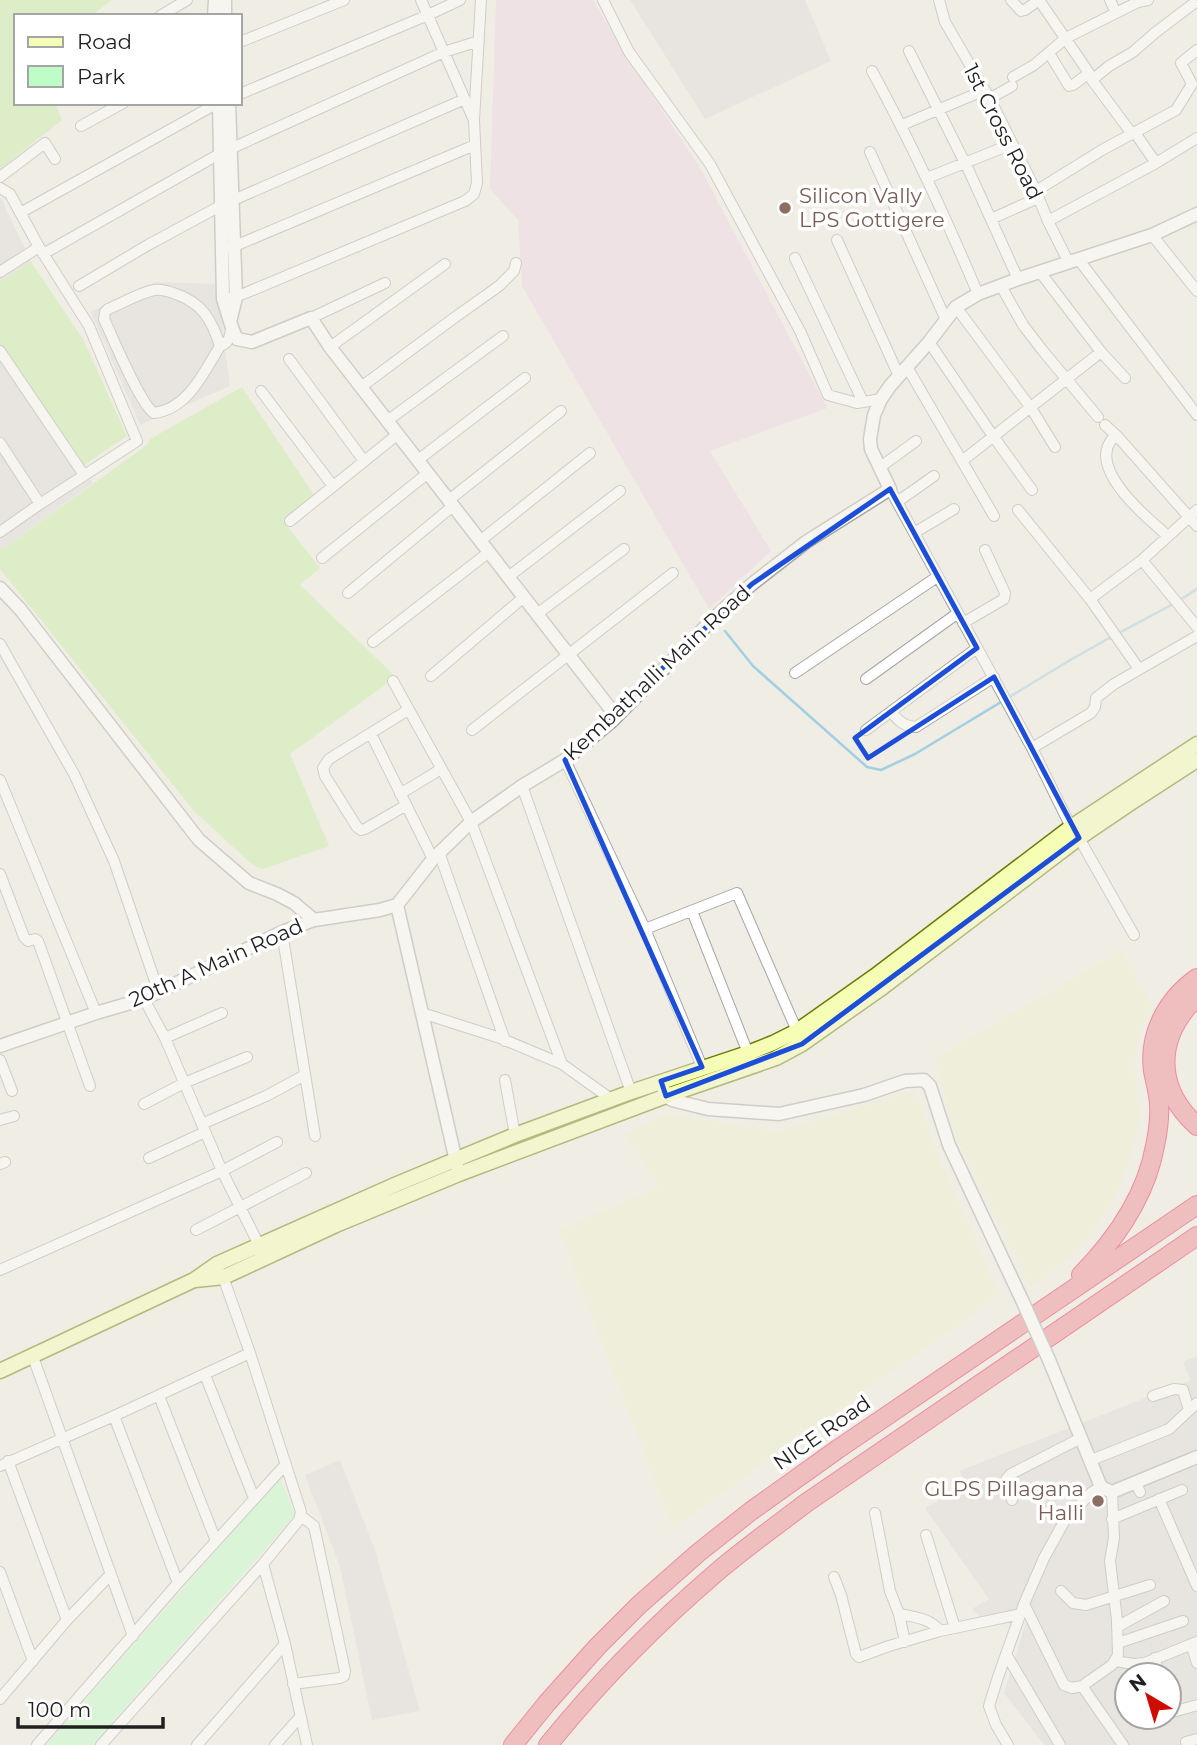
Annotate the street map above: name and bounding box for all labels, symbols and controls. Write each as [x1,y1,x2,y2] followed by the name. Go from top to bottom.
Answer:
[14,14,242,105] legend
[77,29,132,54] text: Road
[958,60,1048,204] street label: 1st Cross Road
[77,64,125,89] text: Park
[799,183,945,232] place label: Silicon Vally LPS Gottigere
[777,200,793,216] marker: Silicon Vally LPS Gottigere
[558,580,755,766] street label: Kembathalli Main Road
[125,913,307,1012] street label: 20th A Main Road
[768,1390,875,1475] street label: NICE Road
[924,1476,1084,1525] place label: GLPS Pillagana Halli
[1090,1493,1106,1509] marker: GLPS Pillagana Halli
[1113,1661,1183,1731] north arrow
[1125,1669,1151,1697] text: N
[18,1686,163,1730] scale bar
[28,1697,91,1722] text: 100 m

